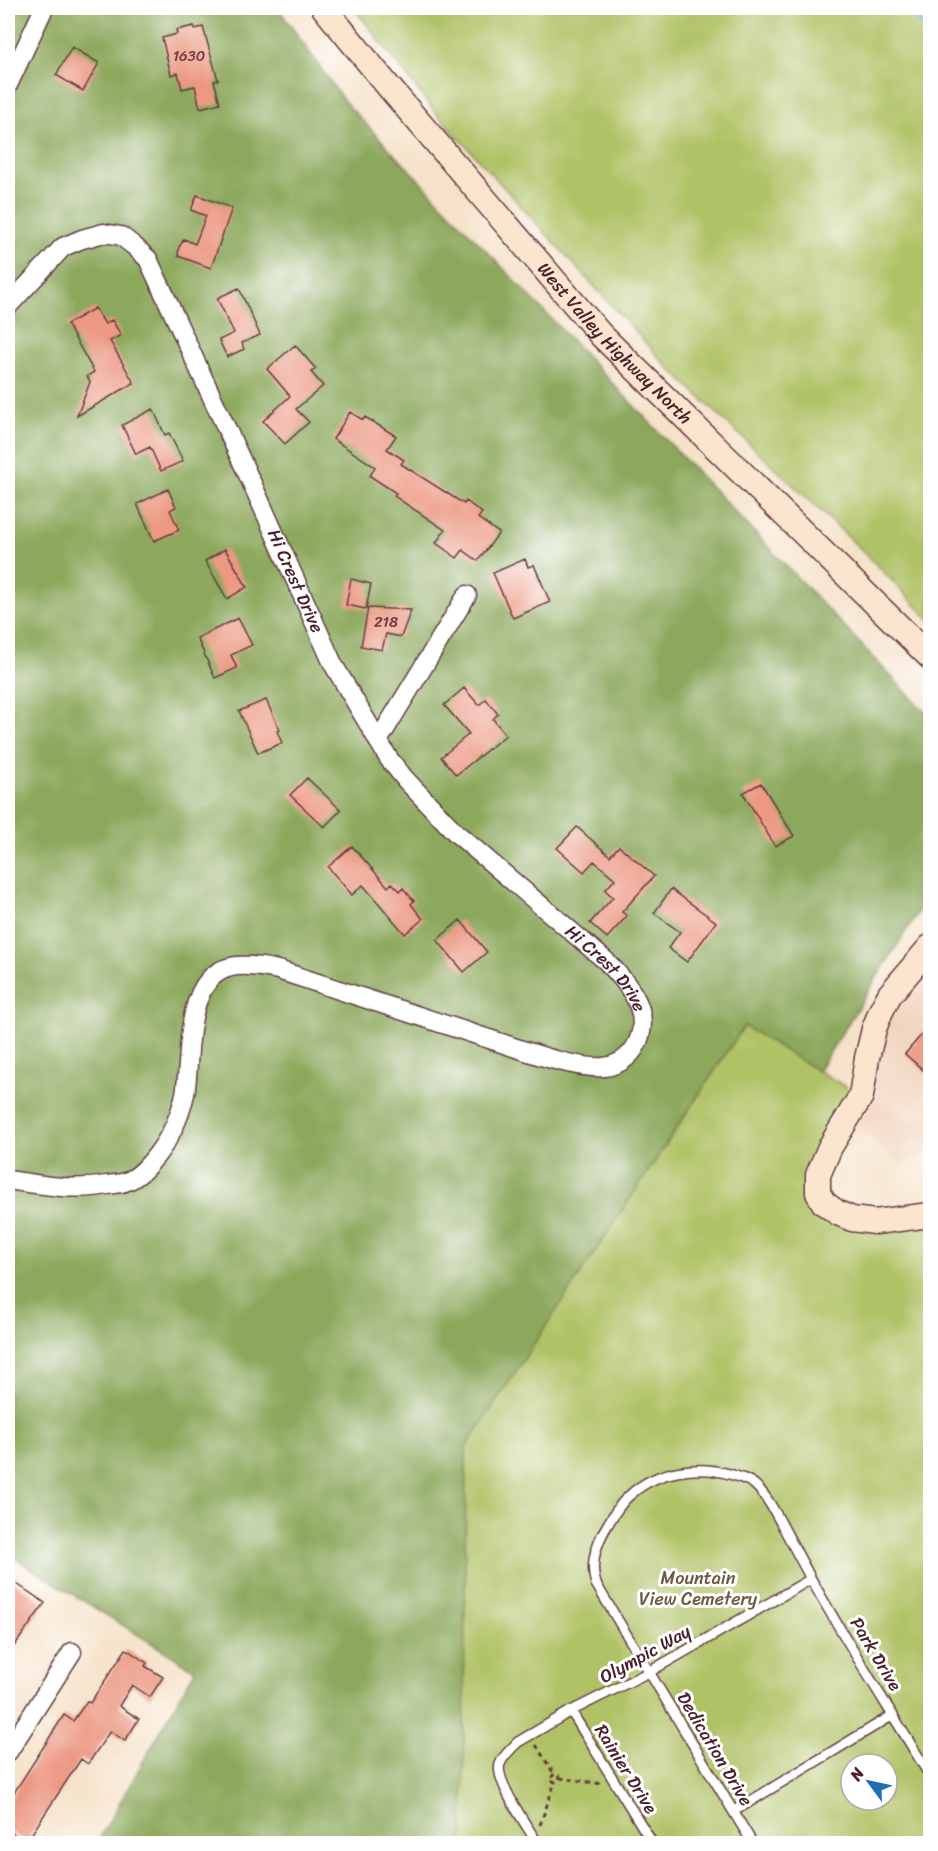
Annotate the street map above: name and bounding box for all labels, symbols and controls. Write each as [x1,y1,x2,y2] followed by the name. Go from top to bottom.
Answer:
[173,43,205,69] house number: 1630
[529,255,700,432] street label: West Valley Highway North
[258,524,333,638] street label: Hi Crest Drive
[374,609,398,635] house number: 218
[558,916,656,1016] street label: Hi Crest Drive
[639,1562,758,1615] park label: Mountain View Cemetery
[841,1611,911,1698] street label: Park Drive
[593,1615,697,1692] street label: Olympic Way
[668,1685,762,1813] street label: Dedication Drive
[586,1718,667,1821] street label: Rainier Drive
[839,1752,899,1812] north arrow
[841,1761,873,1787] text: N

